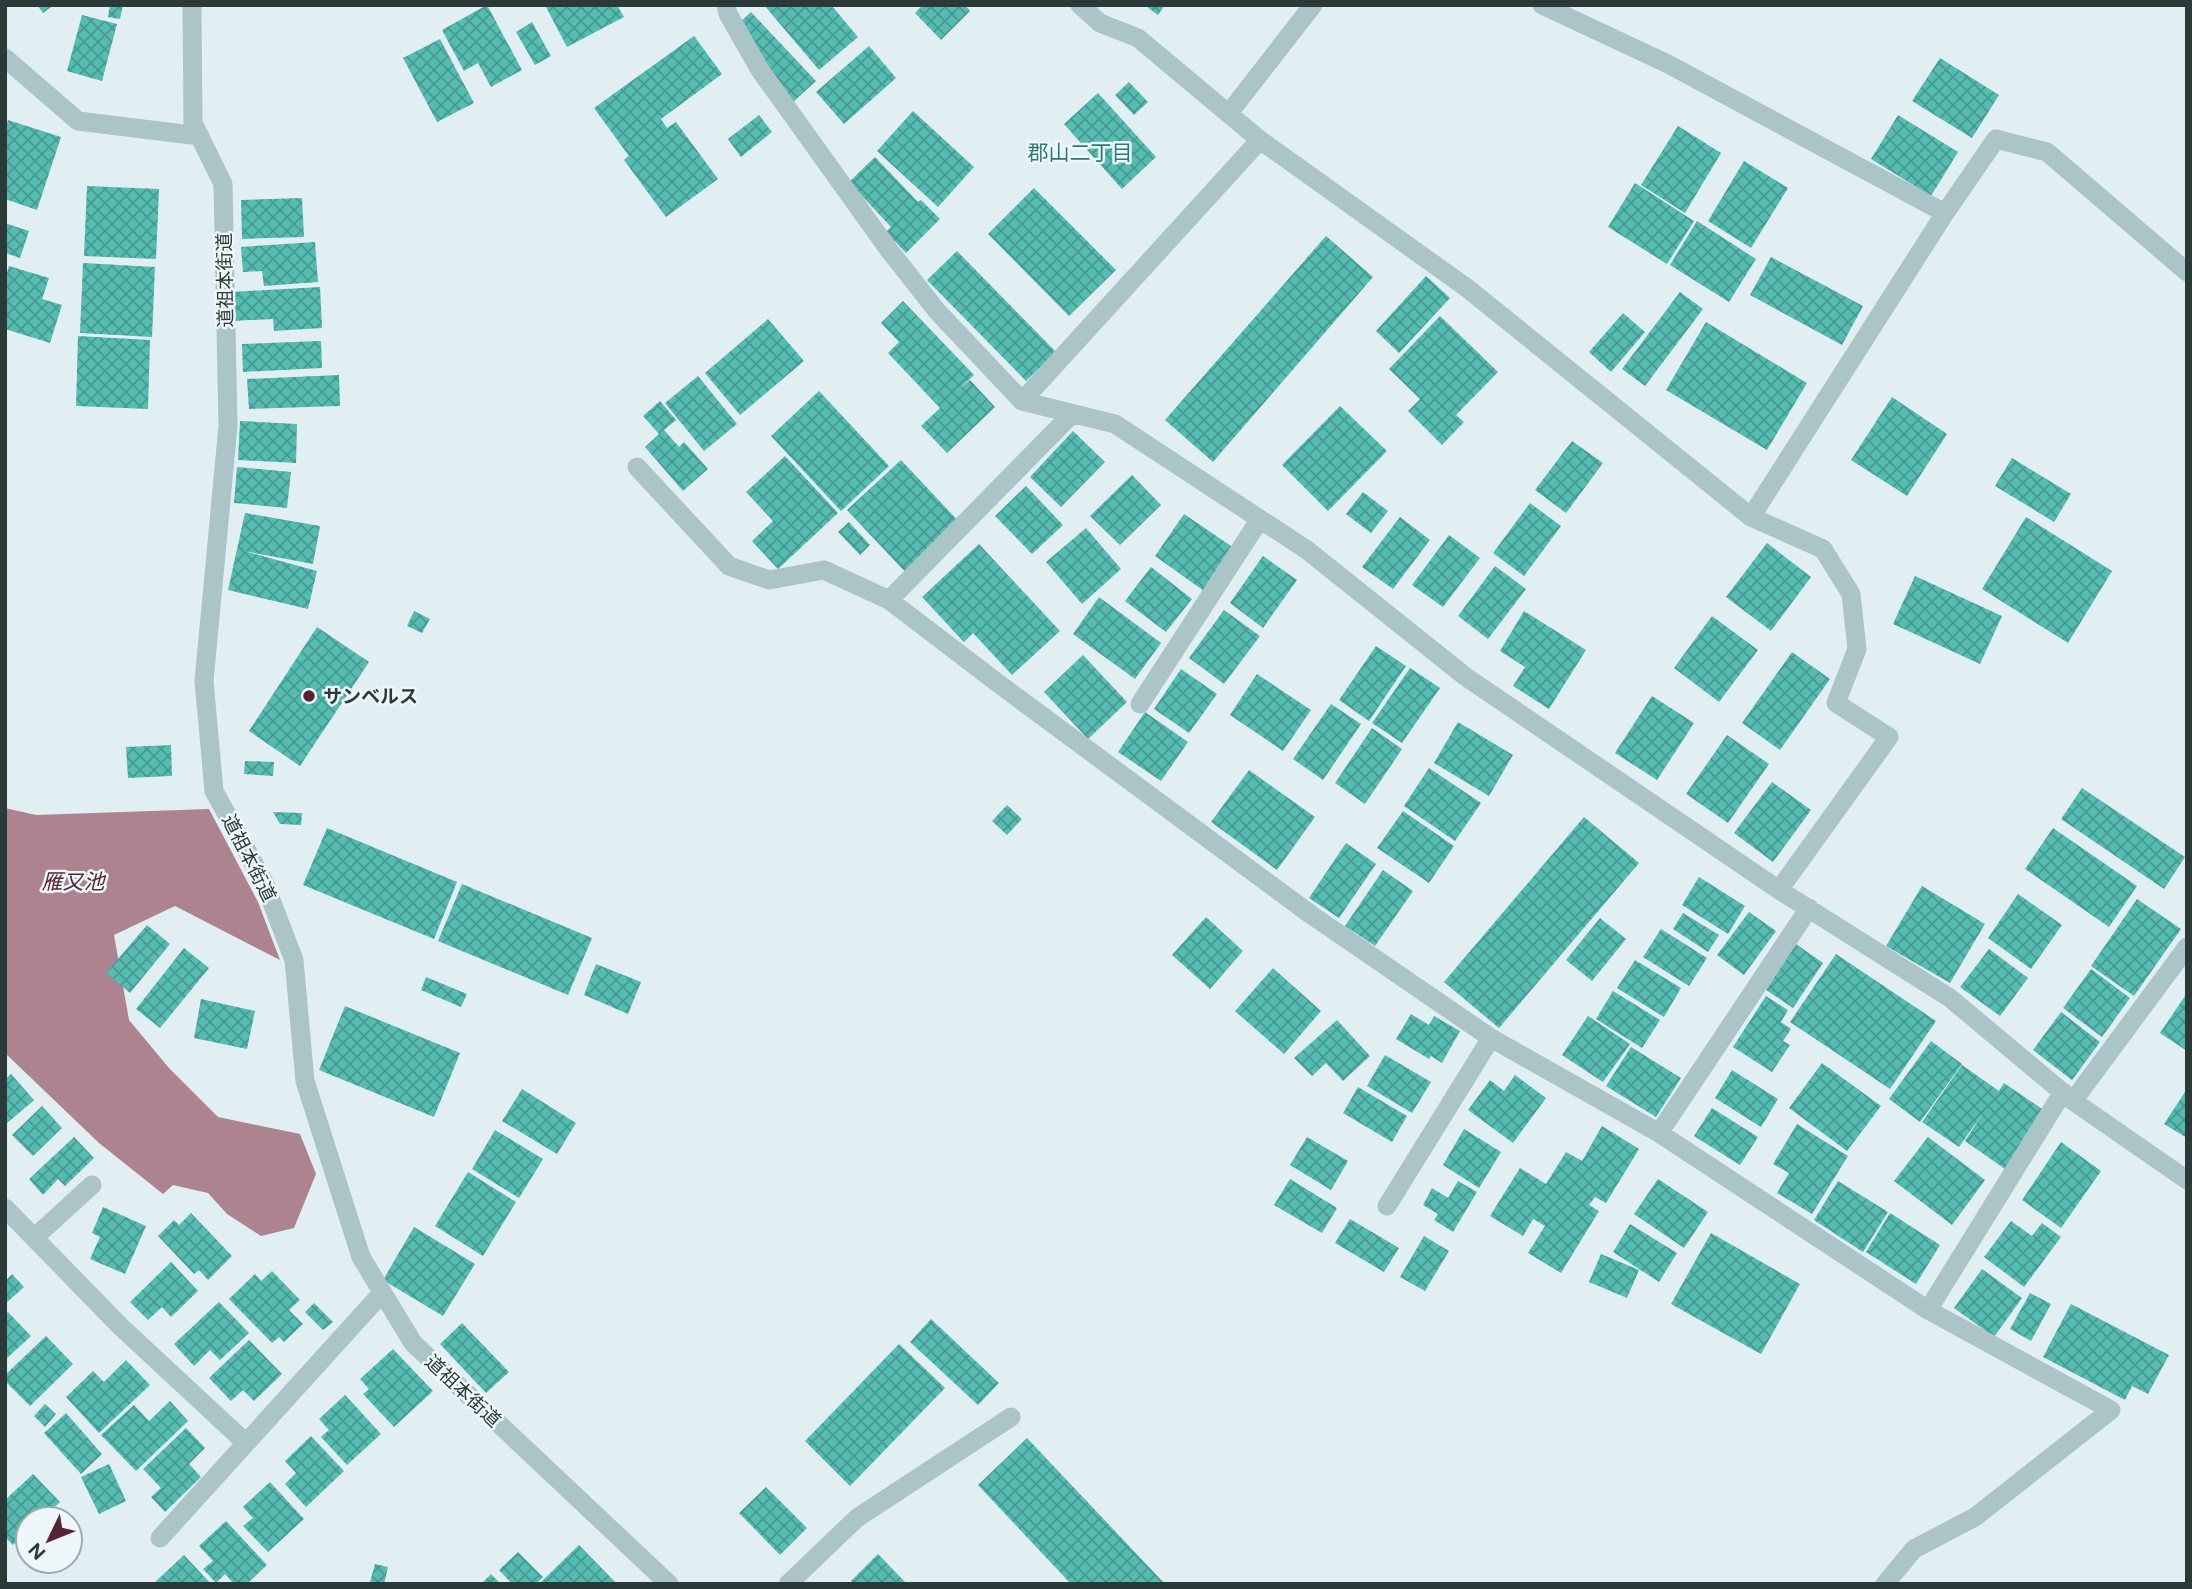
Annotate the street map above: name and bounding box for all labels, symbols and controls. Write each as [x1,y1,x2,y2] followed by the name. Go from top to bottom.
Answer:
[1028,140,1133,165] district label: 郡山二丁目
[213,232,237,328] street label: 道祖本街道
[323,685,418,708] place label: サンベルス
[301,688,317,704] marker: サンベルス
[217,810,281,906] street label: 道祖本街道
[42,869,106,894] water label: 雁又池
[420,1350,506,1432] street label: 道祖本街道
[14,1505,84,1575] north arrow
[24,1538,50,1564] text: N

